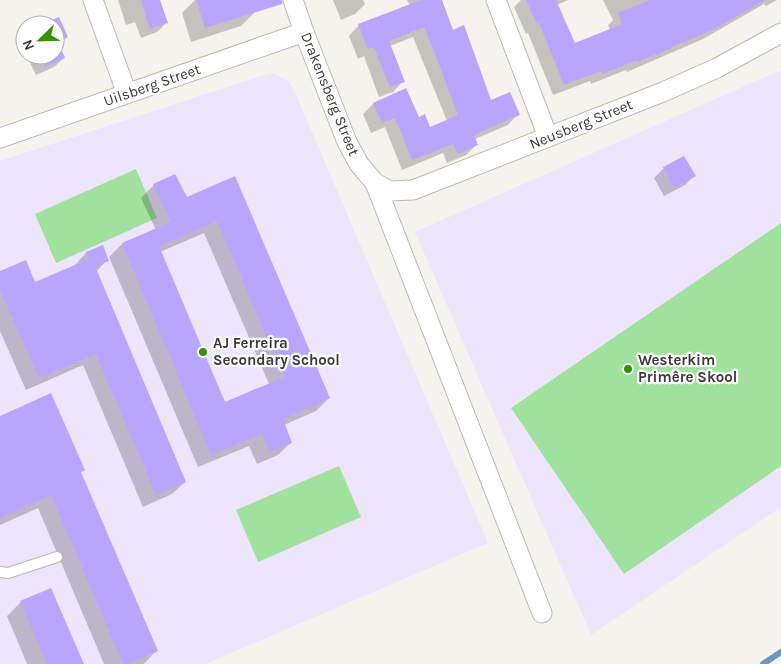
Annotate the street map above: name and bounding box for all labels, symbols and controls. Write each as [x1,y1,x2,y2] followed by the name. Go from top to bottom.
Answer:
[15,15,65,65] north arrow
[297,30,363,159] street label: Drakensberg Street
[19,37,38,53] text: N
[101,60,203,110] street label: Uilsberg Street
[527,95,636,153] street label: Neusberg Street
[213,334,340,369] place label: AJ Ferreira Secondary School
[197,346,209,358] marker: AJ Ferreira Secondary School
[638,351,737,386] place label: Westerkim Primêre Skool
[622,363,634,375] marker: Westerkim Primêre Skool

